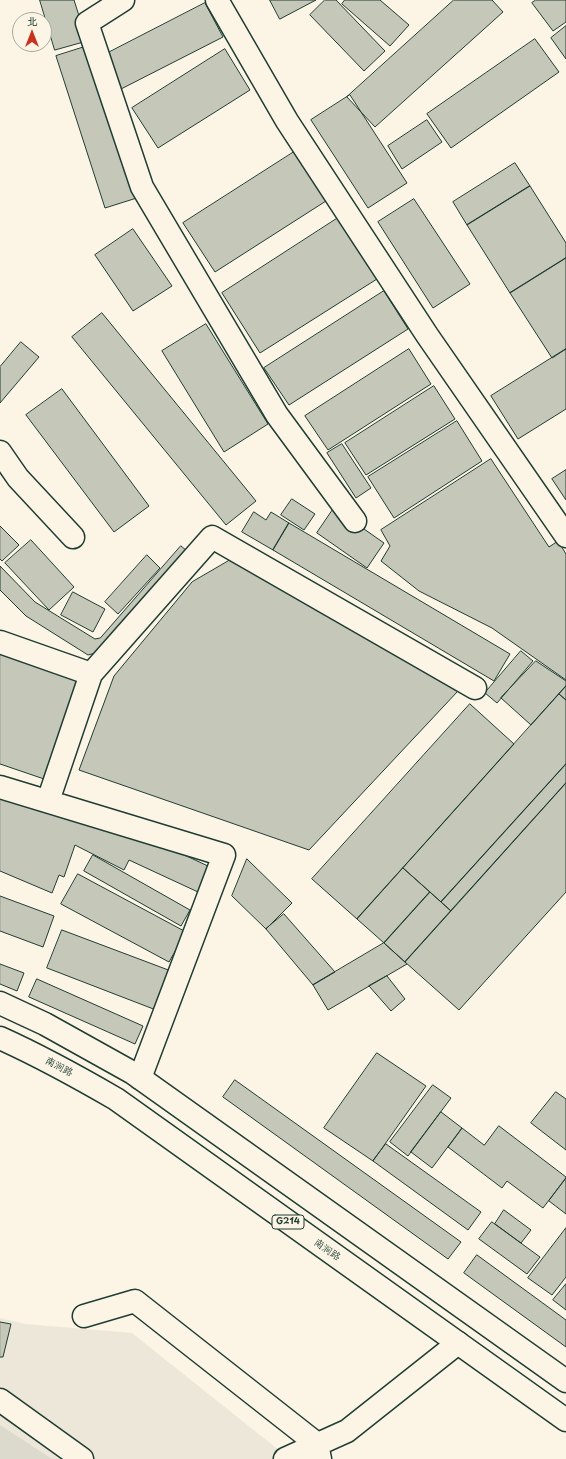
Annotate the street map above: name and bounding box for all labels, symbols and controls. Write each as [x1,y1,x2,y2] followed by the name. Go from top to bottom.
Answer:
[12,12,52,52] north arrow
[27,12,38,29] text: 北
[43,1055,75,1079] street label: 南涧路
[272,1215,304,1229] road number: G214
[311,1236,343,1264] street label: 南涧路

